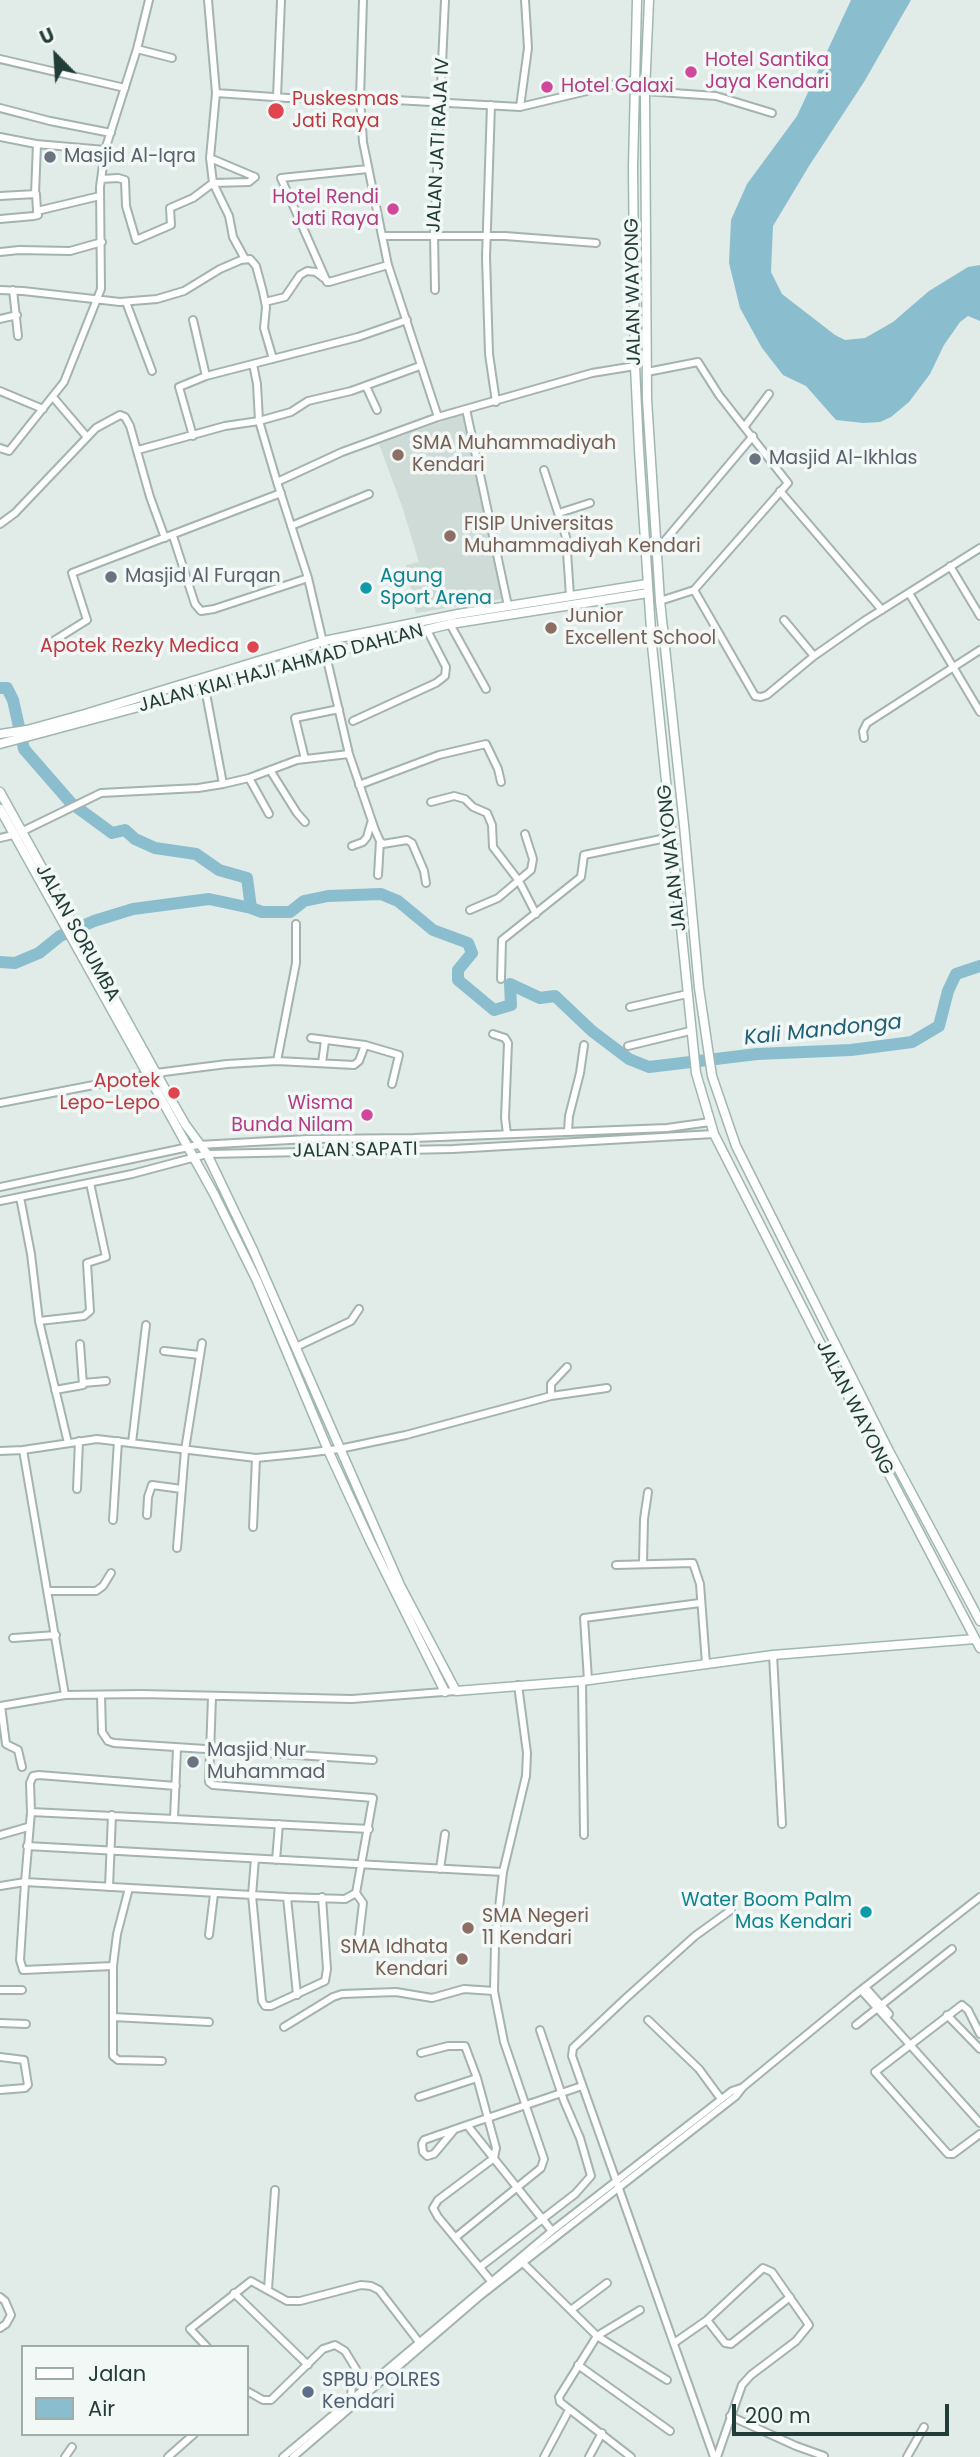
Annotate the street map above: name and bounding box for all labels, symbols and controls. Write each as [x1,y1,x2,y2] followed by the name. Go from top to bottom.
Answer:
[21,21,91,91] north arrow
[36,21,59,51] text: U
[705,50,829,94] place label: Hotel Santika Jaya Kendari
[423,57,455,233] street label: JALAN JATI RAJA IV
[683,64,699,80] marker: Hotel Santika Jaya Kendari
[561,76,674,98] place label: Hotel Galaxi
[539,79,555,95] marker: Hotel Galaxi
[292,89,399,133] place label: Puskesmas Jati Raya
[266,101,286,121] marker: Puskesmas Jati Raya
[64,146,196,168] place label: Masjid Al-Iqra
[42,149,58,165] marker: Masjid Al-Iqra
[272,187,379,231] place label: Hotel Rendi Jati Raya
[385,201,401,217] marker: Hotel Rendi Jati Raya
[621,218,647,366] street label: JALAN WAYONG
[412,433,616,477] place label: SMA Muhammadiyah Kendari
[390,447,406,463] marker: SMA Muhammadiyah Kendari
[769,448,917,470] place label: Masjid Al-Ikhlas
[747,451,763,467] marker: Masjid Al-Ikhlas
[464,514,701,558] place label: FISIP Universitas Muhammadiyah Kendari
[442,528,458,544] marker: FISIP Universitas Muhammadiyah Kendari
[125,566,281,588] place label: Masjid Al Furqan
[380,566,492,610] place label: Agung Sport Arena
[103,569,119,585] marker: Masjid Al Furqan
[358,580,374,596] marker: Agung Sport Arena
[565,606,716,650] place label: Junior Excellent School
[136,620,426,718] street label: JALAN KIAI HAJI AHMAD DAHLAN
[543,620,559,636] marker: Junior Excellent School
[40,636,239,658] place label: Apotek Rezky Medica
[245,639,261,655] marker: Apotek Rezky Medica
[654,783,692,933] street label: JALAN WAYONG
[30,860,124,1006] street label: JALAN SORUMBA
[743,1010,903,1052] water label: Kali Mandonga
[60,1071,160,1115] place label: Apotek Lepo-Lepo
[166,1085,182,1101] marker: Apotek Lepo-Lepo
[231,1093,353,1137] place label: Wisma Bunda Nilam
[359,1107,375,1123] marker: Wisma Bunda Nilam
[292,1139,418,1163] street label: JALAN SAPATI
[810,1337,898,1479] street label: JALAN WAYONG
[207,1740,325,1784] place label: Masjid Nur Muhammad
[185,1754,201,1770] marker: Masjid Nur Muhammad
[681,1890,852,1934] place label: Water Boom Palm Mas Kendari
[858,1904,874,1920] marker: Water Boom Palm Mas Kendari
[482,1906,589,1950] place label: SMA Negeri 11 Kendari
[460,1920,476,1936] marker: SMA Negeri 11 Kendari
[340,1937,448,1981] place label: SMA Idhata Kendari
[454,1951,470,1967] marker: SMA Idhata Kendari
[21,2345,248,2436] legend
[88,2359,146,2388] text: Jalan
[322,2370,440,2414] place label: SPBU POLRES Kendari
[300,2384,316,2400] marker: SPBU POLRES Kendari
[735,2390,952,2434] scale bar
[88,2394,115,2423] text: Air
[745,2401,811,2430] text: 200 m

